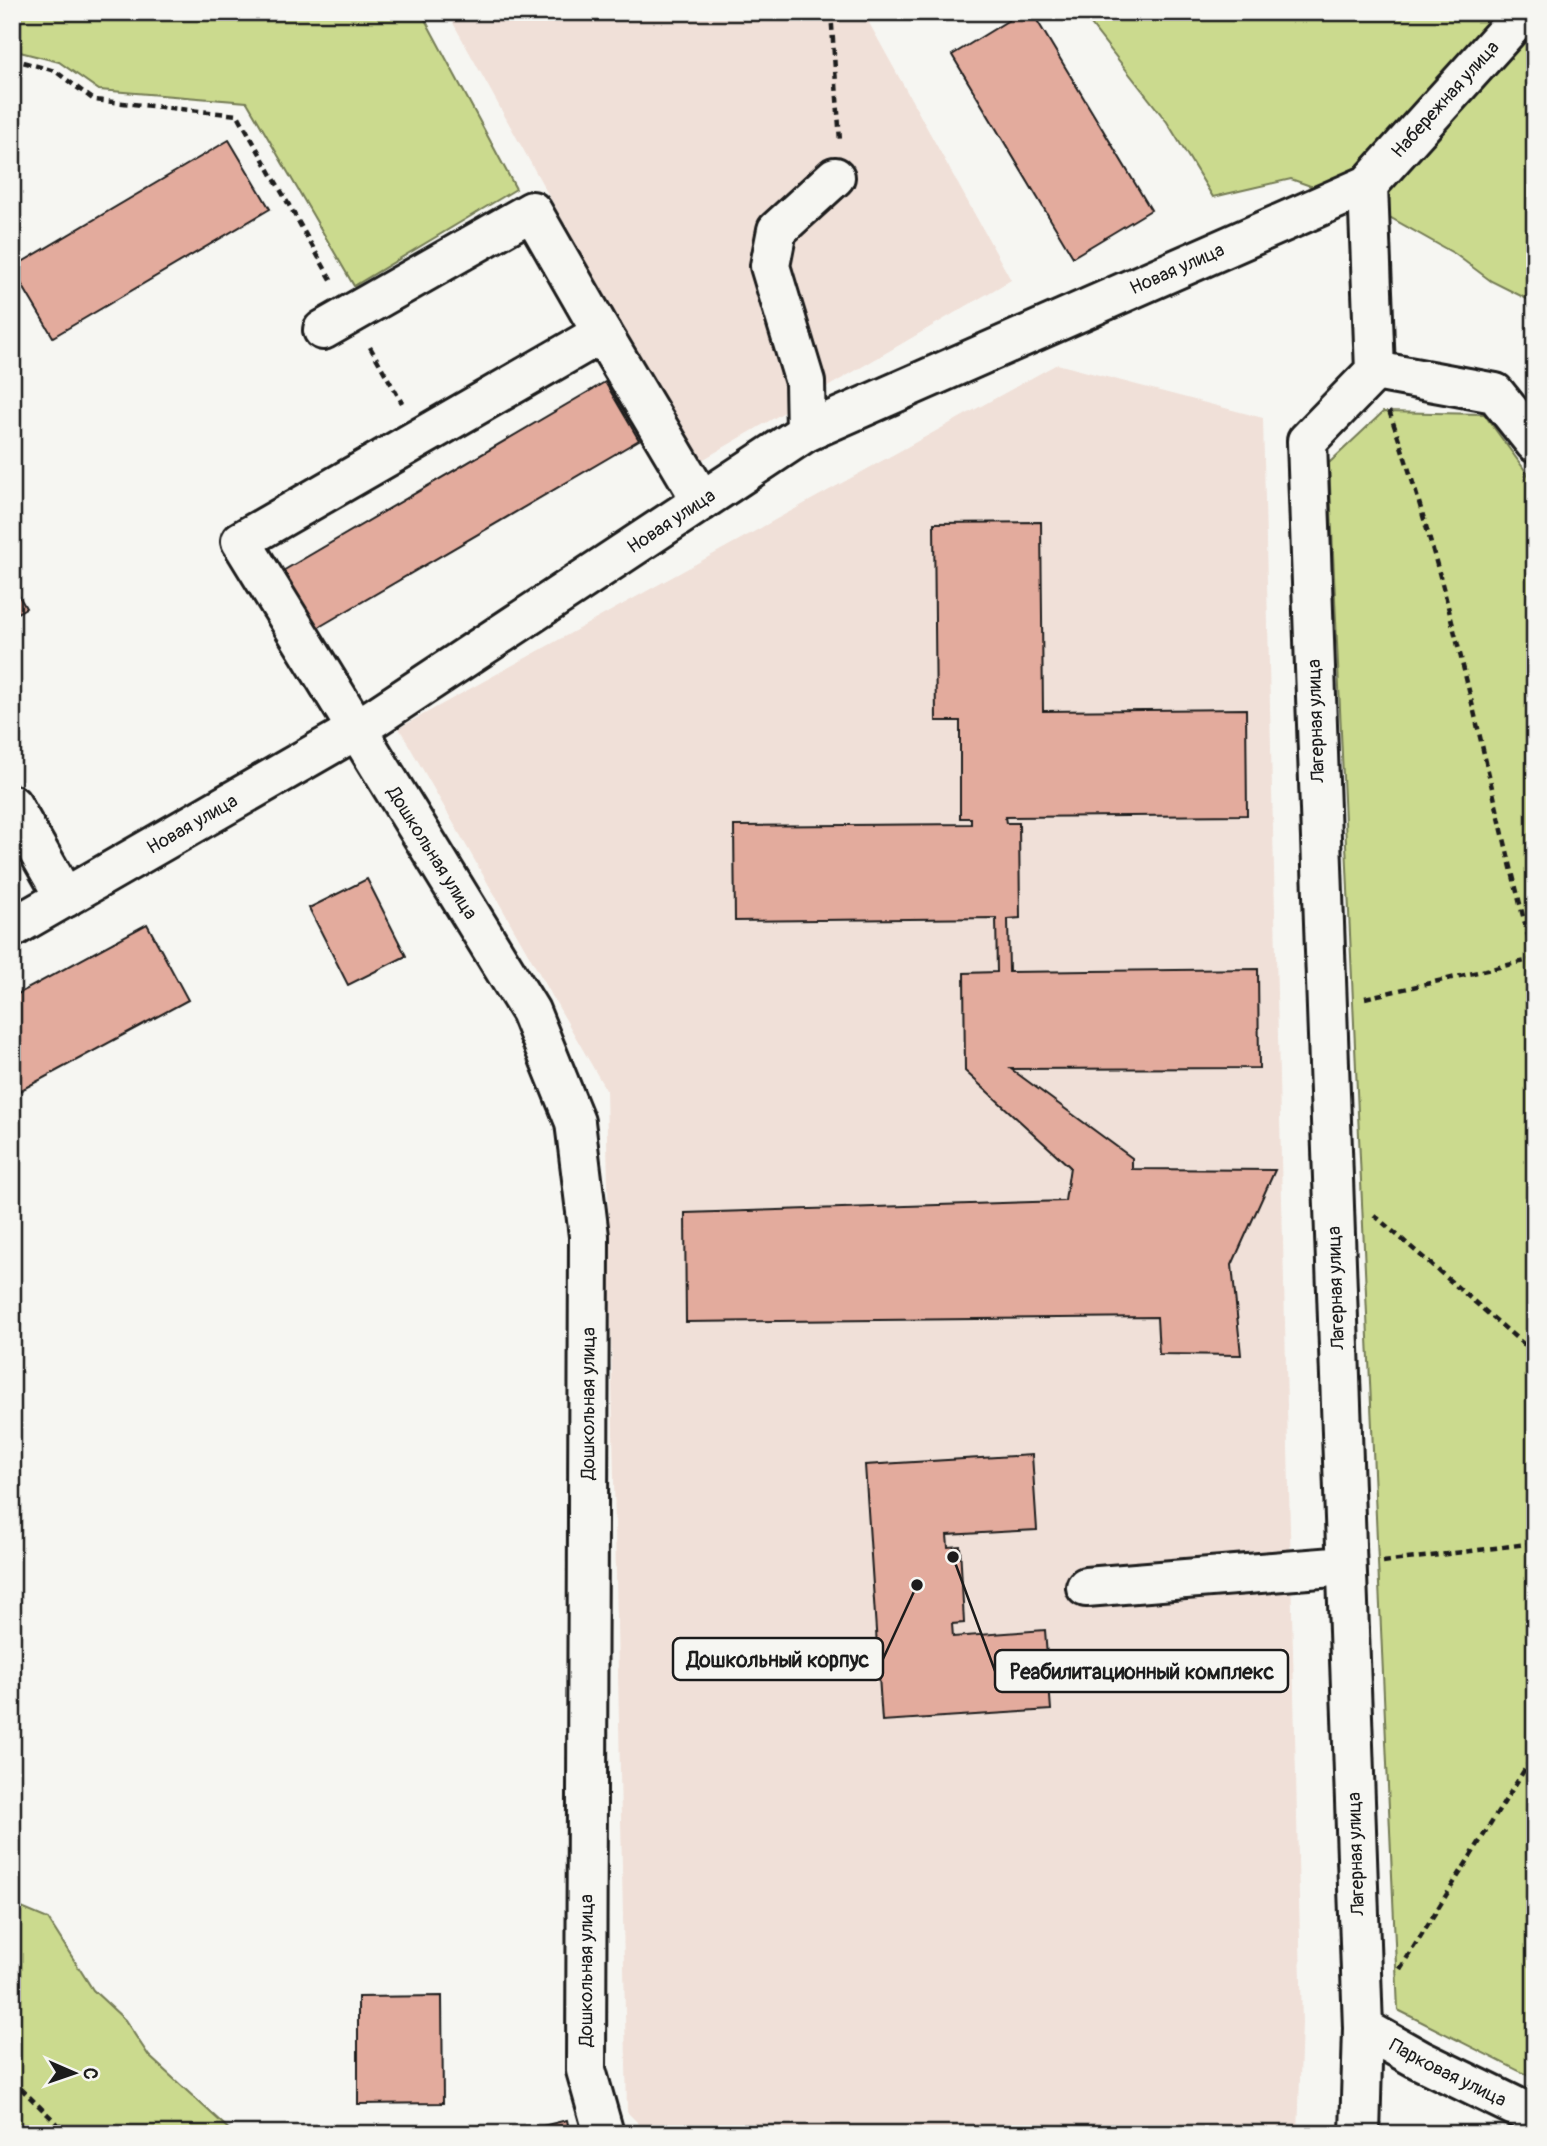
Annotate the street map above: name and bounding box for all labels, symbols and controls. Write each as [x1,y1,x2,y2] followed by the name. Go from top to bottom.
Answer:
[1386,35,1505,163] street label: Набережная улица
[1126,238,1228,300] street label: Новая улица
[623,483,720,559] street label: Новая улица
[1302,659,1330,784] street label: Лагерная улица
[381,781,483,924] street label: Дошкольная улица
[143,789,242,860] street label: Новая улица
[1322,1226,1350,1351] street label: Лагерная улица
[576,1327,601,1481] street label: Дошкольная улица
[673,1638,883,1680] callout: Дошкольный корпус
[685,1647,870,1674] text: Дошкольный корпус
[995,1650,1288,1692] callout: Реабилитационный комплекс
[1010,1659,1275,1686] text: Реабилитационный комплекс
[1342,1792,1370,1917] street label: Лагерная улица
[574,1894,599,2048] street label: Дошкольная улица
[1385,2033,1510,2112] street label: Парковая улица
[38,2038,108,2108] north arrow
[78,2067,102,2080] text: С

